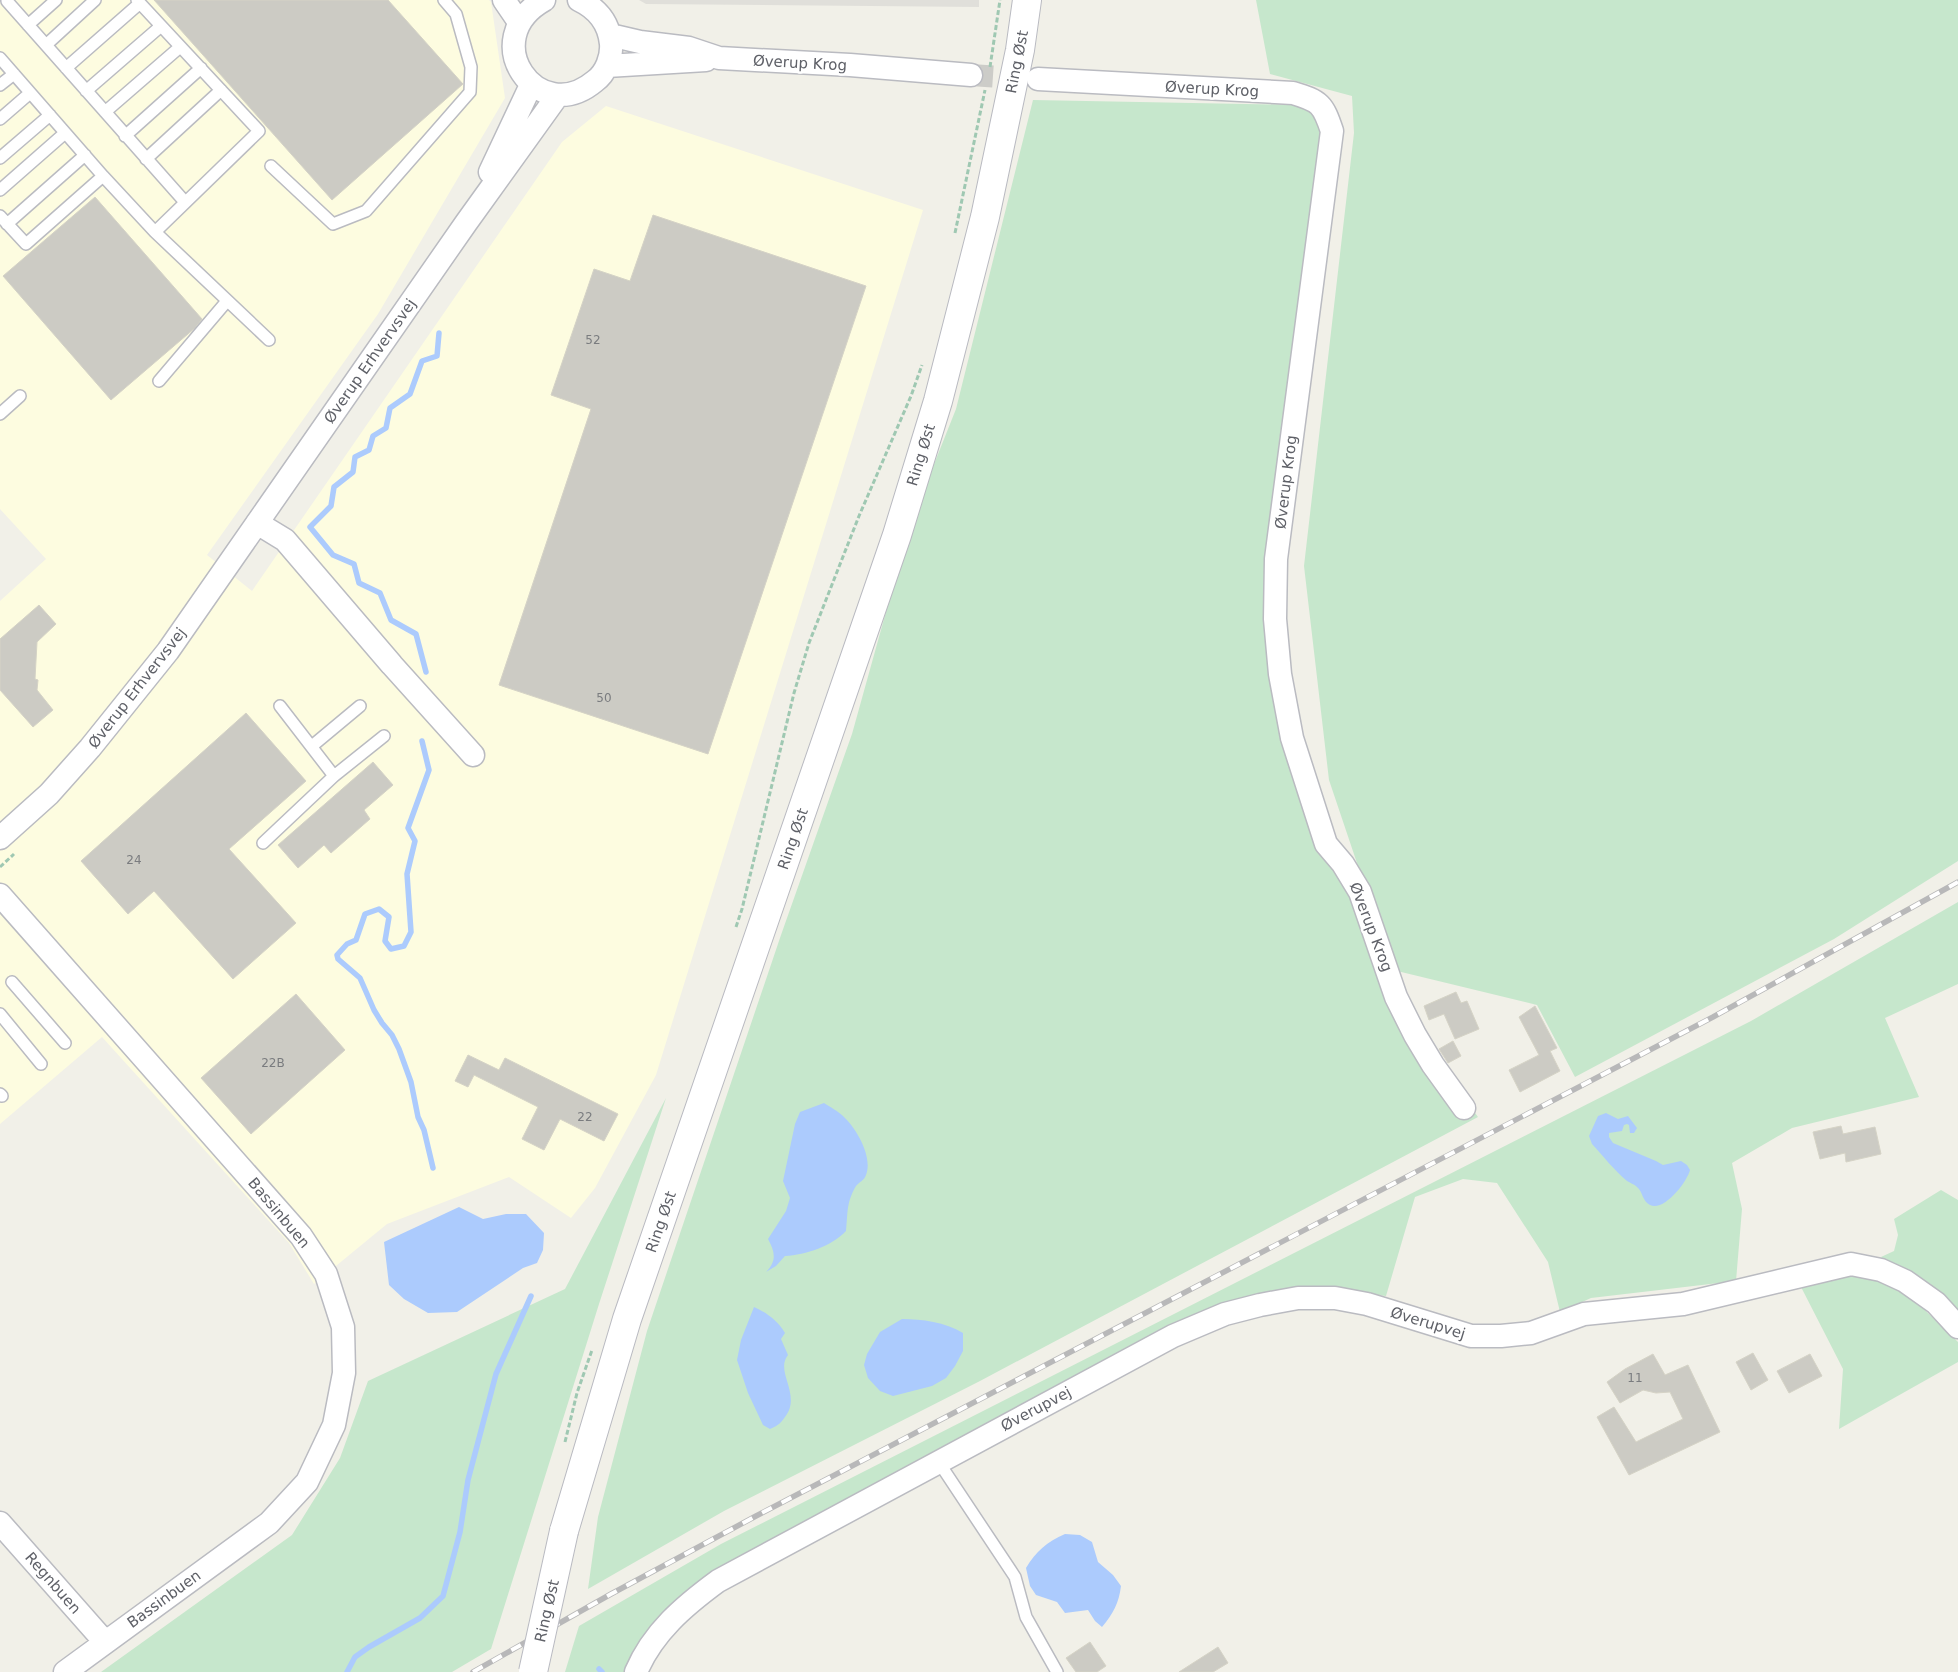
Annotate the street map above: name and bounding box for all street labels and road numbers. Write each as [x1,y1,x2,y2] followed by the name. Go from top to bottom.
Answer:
[1002,29,1032,95] street label: Ring Øst
[752,52,848,74] street label: Øverup Krog
[1164,78,1260,100] street label: Øverup Krog
[320,295,420,427] street label: Øverup Erhvervsvej
[903,422,939,488] street label: Ring Øst
[1271,434,1301,530] street label: Øverup Krog
[84,624,190,752] street label: Øverup Erhvervsvej
[774,806,812,872] street label: Ring Øst
[1346,880,1396,974] street label: Øverup Krog
[244,1174,314,1252] street label: Bassinbuen
[642,1189,680,1255] street label: Ring Øst
[1388,1303,1468,1343] street label: Øverupvej
[998,1383,1074,1435] street label: Øverupvej
[21,1548,85,1618] street label: Regnbuen
[124,1566,204,1632] street label: Bassinbuen
[531,1578,563,1644] street label: Ring Øst

